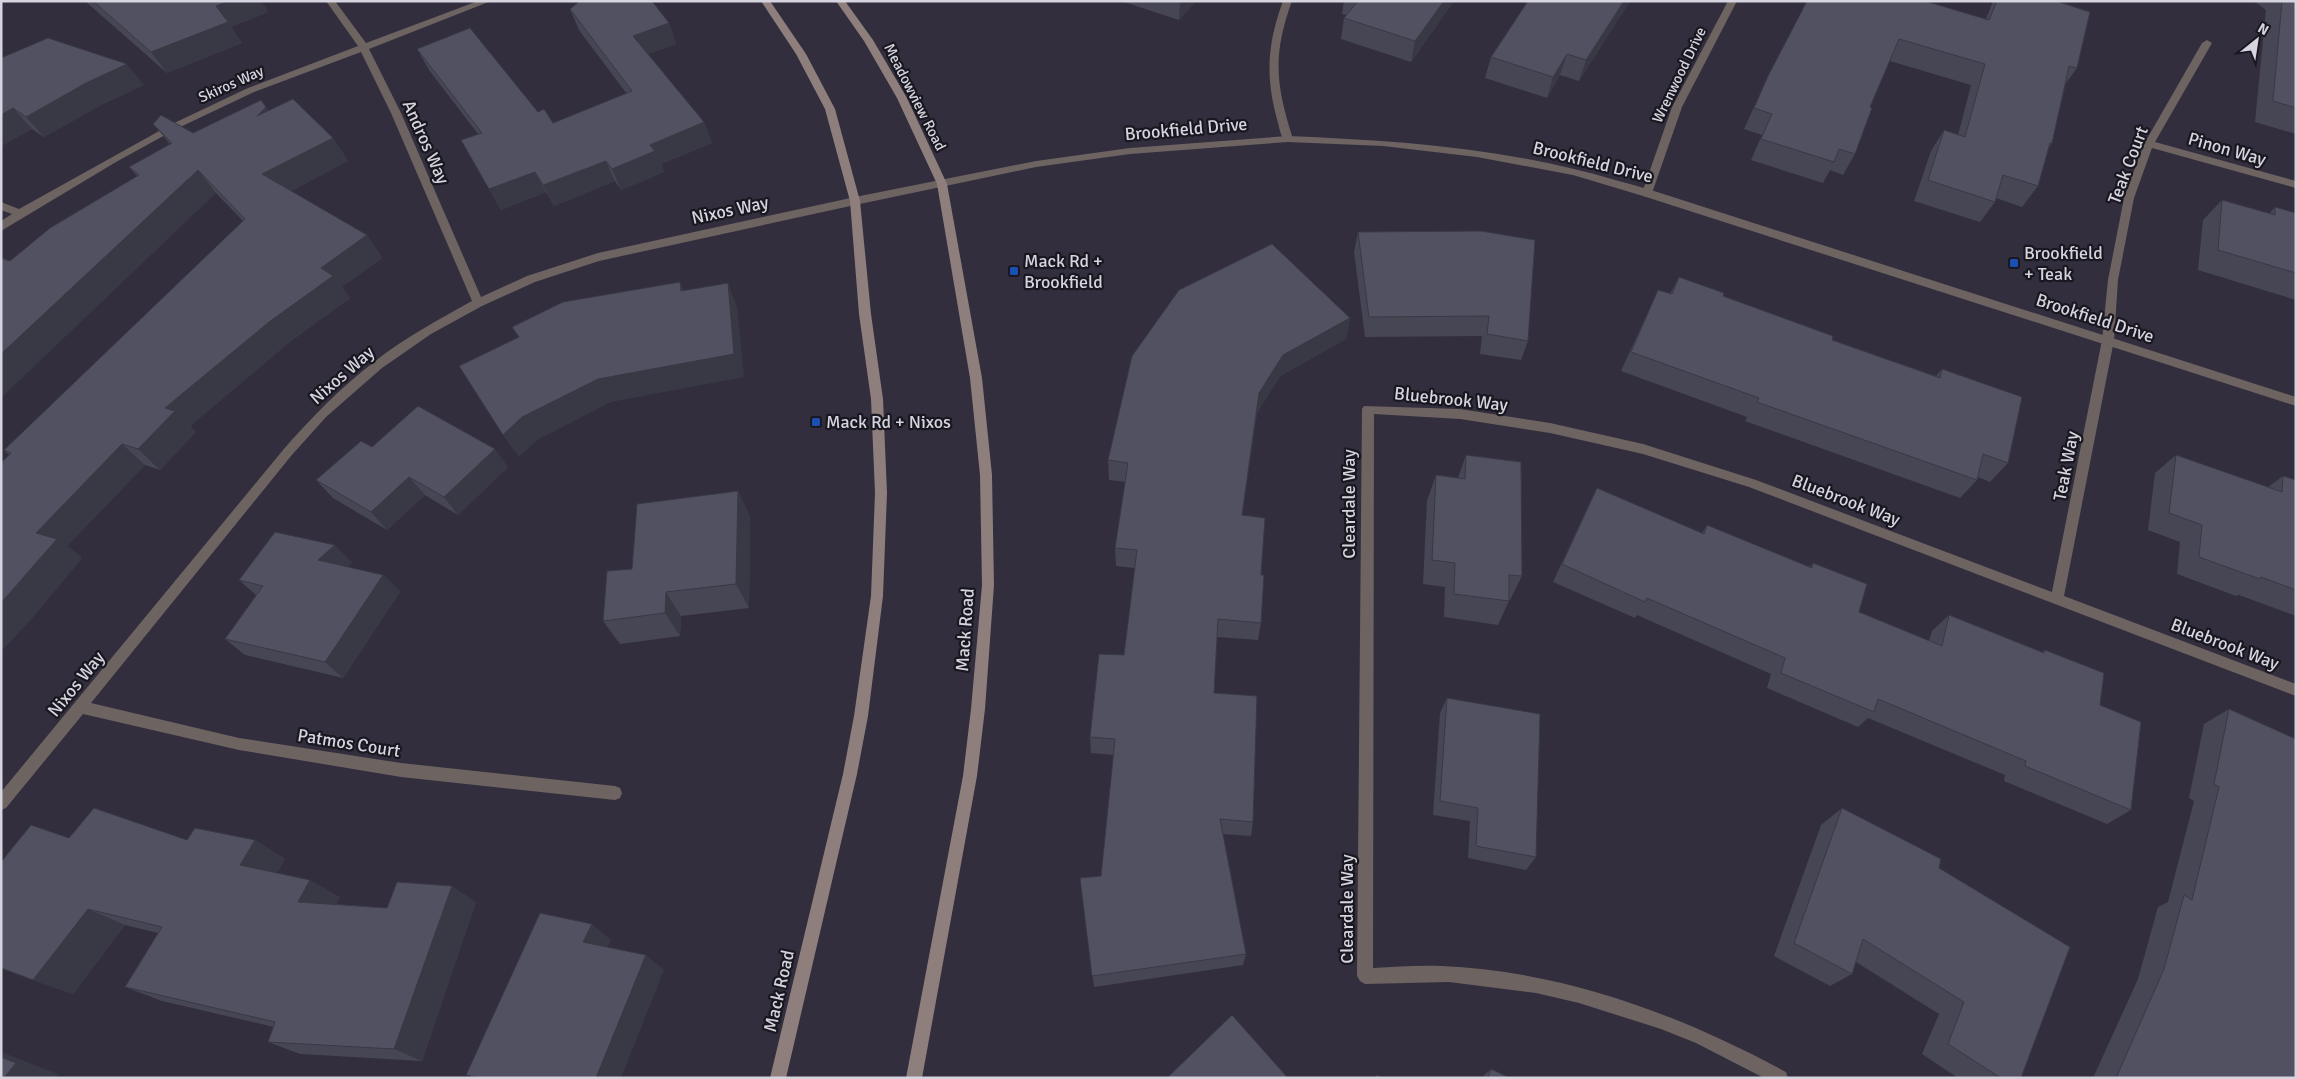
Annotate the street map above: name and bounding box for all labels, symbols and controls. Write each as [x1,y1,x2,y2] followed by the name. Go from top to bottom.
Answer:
[2232,15,2282,65] north arrow
[2255,19,2272,39] text: N
[1648,24,1710,126] street label: Wrenwood Drive
[880,40,950,154] street label: Meadowview Road
[196,62,266,106] street label: Skiros Way
[398,97,455,188] street label: Andros Way
[1124,113,1248,145] street label: Brookfield Drive
[2103,123,2153,207] street label: Teak Court
[2186,127,2269,171] street label: Pinon Way
[1531,136,1655,188] street label: Brookfield Drive
[690,191,771,229] street label: Nixos Way
[2024,242,2103,285] place label: Brookfield + Teak
[1024,250,1103,293] place label: Mack Rd + Brookfield
[2008,257,2020,269] marker: Brookfield + Teak
[1008,265,1020,277] marker: Mack Rd + Brookfield
[2033,289,2157,347] street label: Brookfield Drive
[305,341,379,409] street label: Nixos Way
[1393,382,1510,416] street label: Bluebrook Way
[826,411,951,433] place label: Mack Rd + Nixos
[810,416,822,428] marker: Mack Rd + Nixos
[2048,429,2084,503] street label: Teak Way
[1338,449,1360,559] street label: Cleardale Way
[1789,469,1904,531] street label: Bluebrook Way
[951,588,979,672] street label: Mack Road
[2168,613,2283,675] street label: Bluebrook Way
[43,646,109,721] street label: Nixos Way
[296,724,402,762] street label: Patmos Court
[1336,854,1358,964] street label: Cleardale Way
[759,948,799,1034] street label: Mack Road

